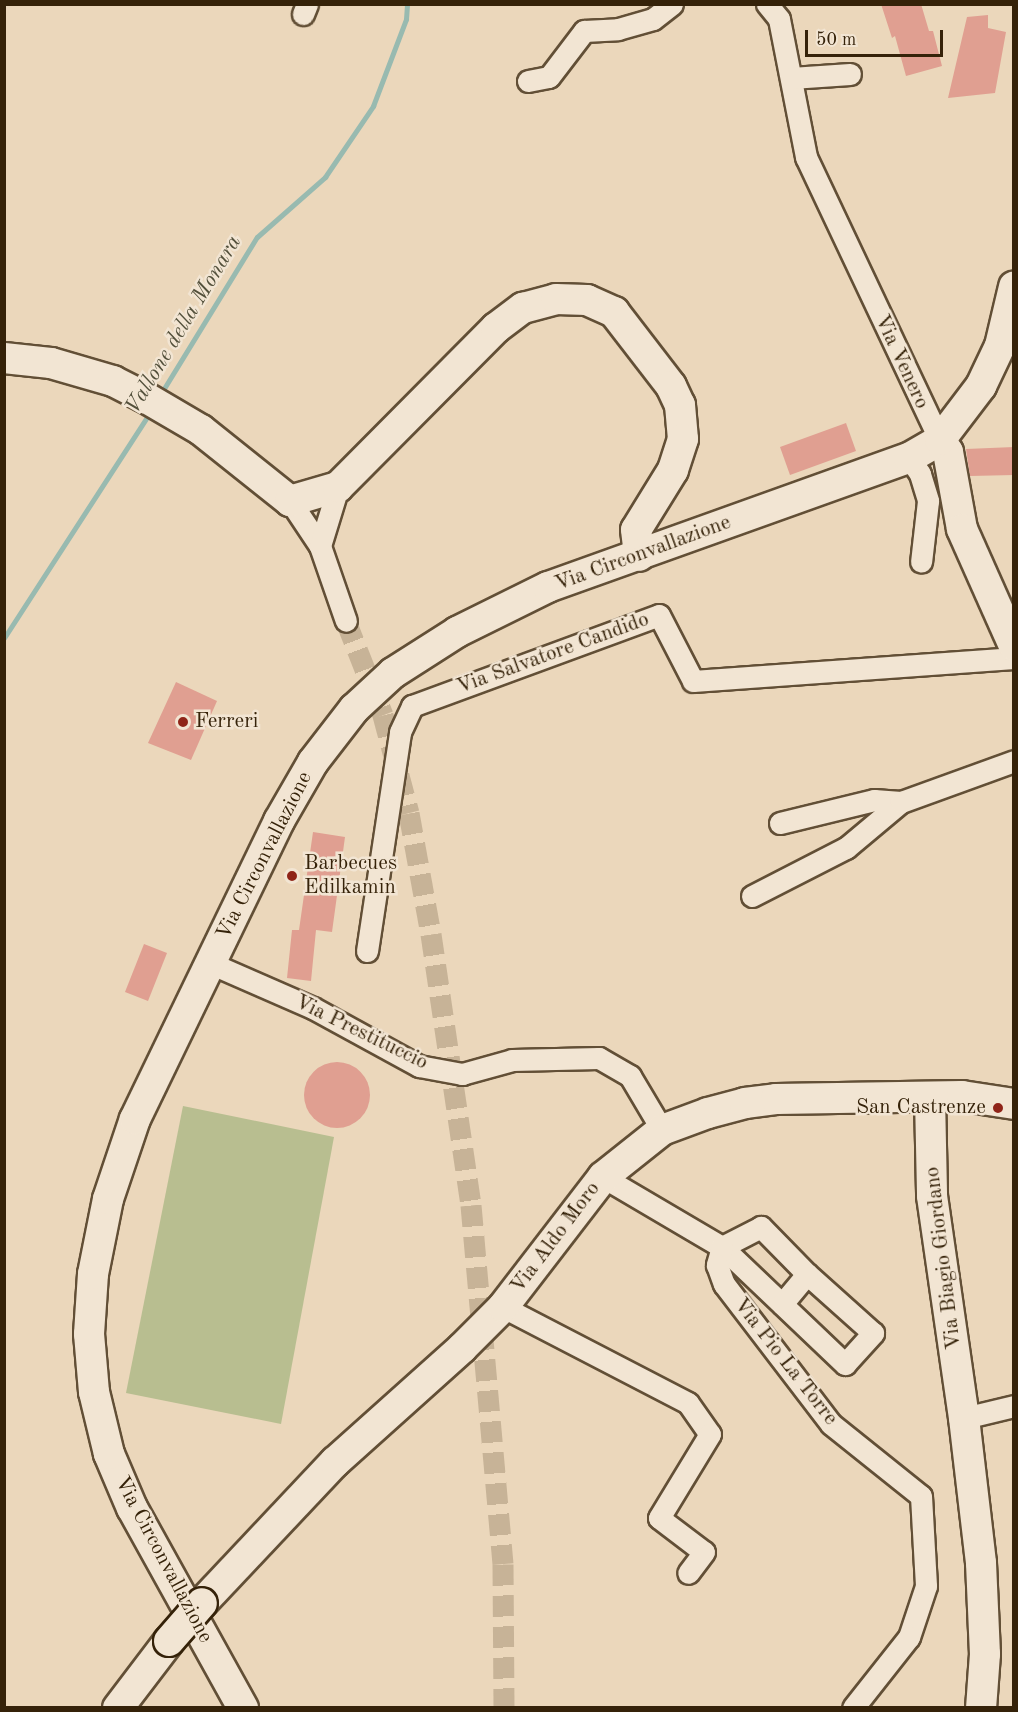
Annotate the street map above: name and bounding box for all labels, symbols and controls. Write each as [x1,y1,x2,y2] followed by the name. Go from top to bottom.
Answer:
[808,18,946,56] scale bar
[816,31,856,49] text: 50 m
[120,231,248,419] water label: Vallone della Monara
[868,311,934,413] street label: Via Venero
[552,510,734,598] street label: Via Circonvallazione
[453,607,653,701] street label: Via Salvatore Candido
[195,709,259,735] place label: Ferreri
[176,715,190,729] marker: Ferreri
[212,768,318,944] street label: Via Circonvallazione
[304,851,397,901] place label: Barbecues Edilkamin
[285,869,299,883] marker: Barbecues Edilkamin
[290,990,432,1076] street label: Via Prestituccio
[856,1095,986,1121] place label: San Castrenze
[991,1101,1005,1115] marker: San Castrenze
[920,1165,968,1351] street label: Via Biagio Giordano
[506,1177,606,1299] street label: Via Aldo Moro
[727,1293,843,1431] street label: Via Pio La Torre
[108,1472,218,1648] street label: Via Circonvallazione

